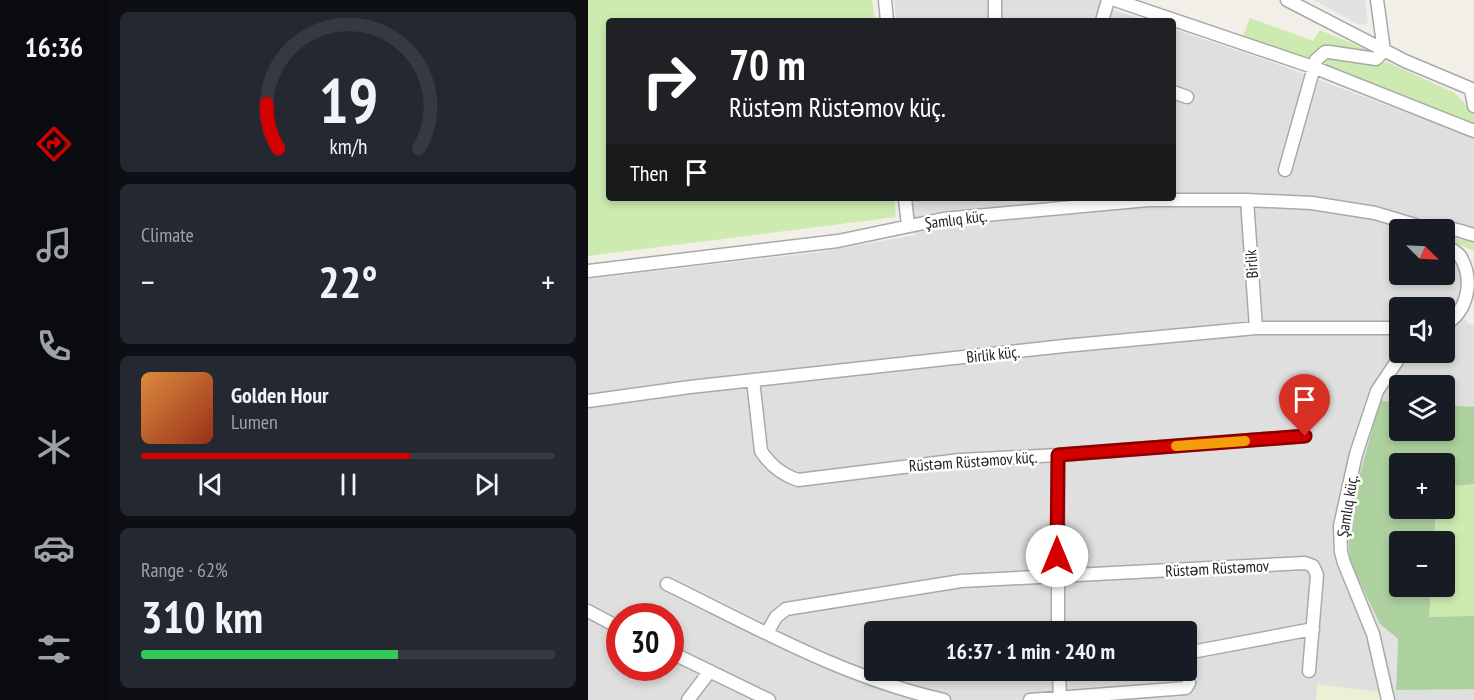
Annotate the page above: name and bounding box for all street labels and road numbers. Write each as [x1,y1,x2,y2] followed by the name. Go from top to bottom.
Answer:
[924,205,989,233] street label: Şamlıq küç.
[1240,248,1262,279] street label: Birlik
[965,341,1021,367] street label: Birlik küç.
[908,447,1038,475] street label: Rüstəm Rüstəmov küç.
[1332,473,1362,539] street label: Şamlıq küç.
[1165,555,1270,581] street label: Rüstəm Rüstəmov

